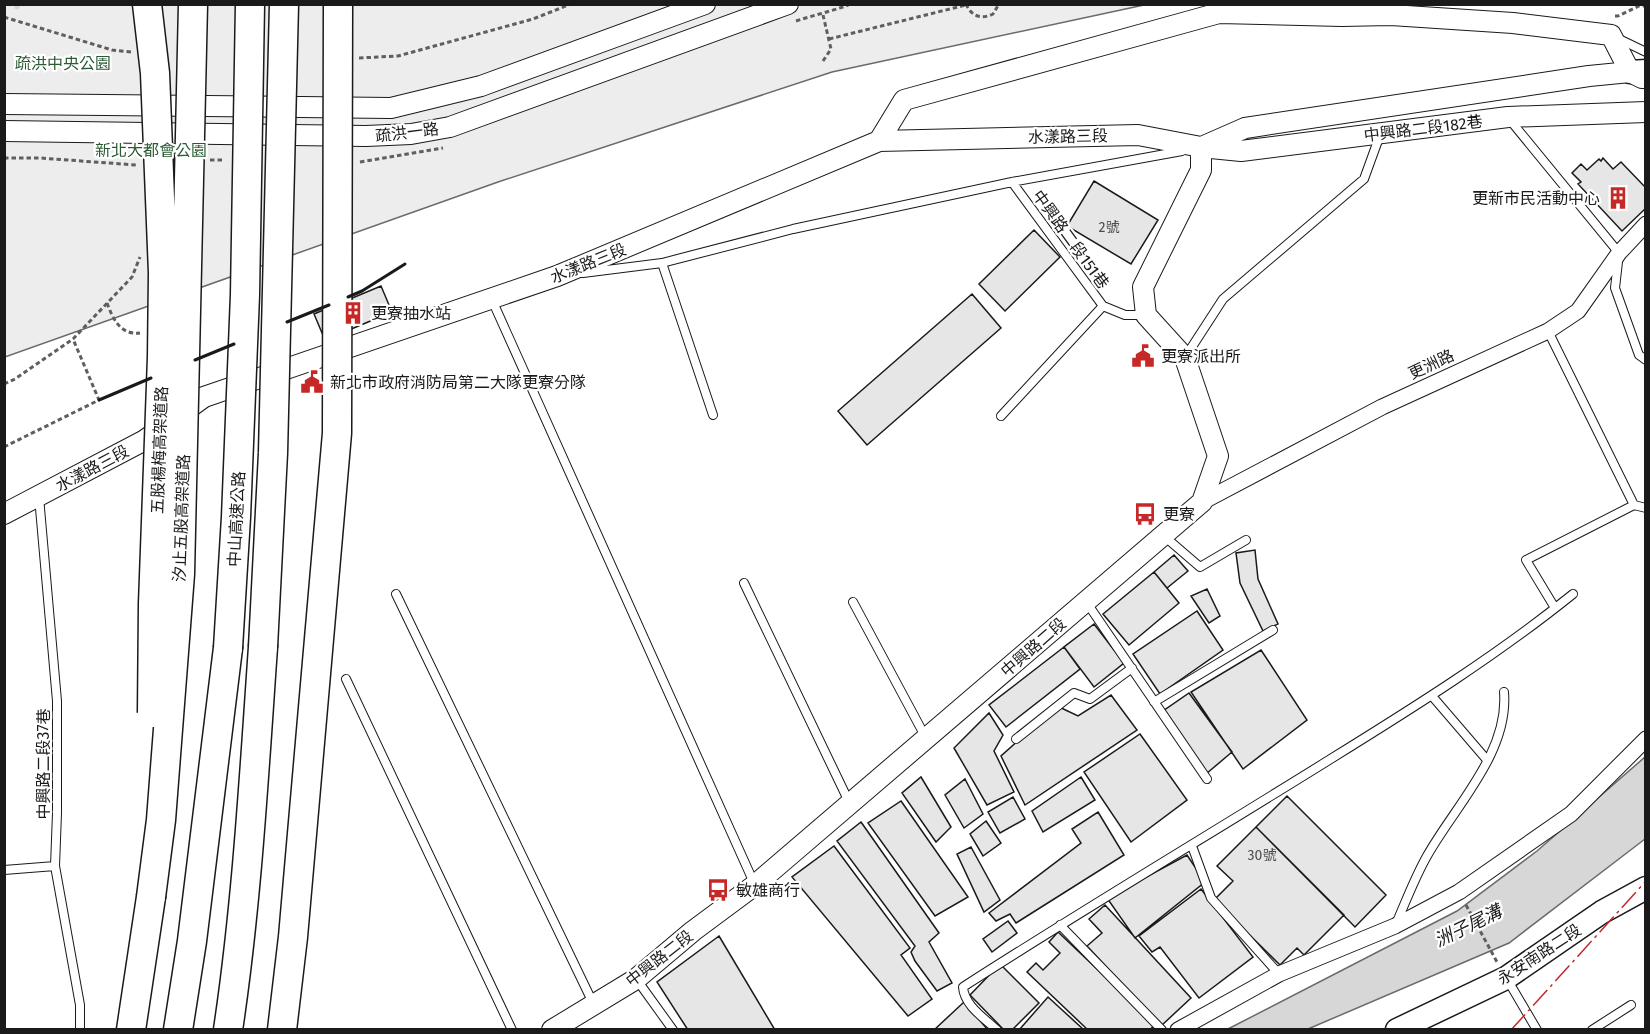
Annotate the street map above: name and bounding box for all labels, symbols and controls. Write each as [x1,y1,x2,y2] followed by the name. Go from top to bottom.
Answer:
[15,54,111,73] park label: 疏洪中央公園
[1363,112,1484,145] street label: 中興路二段182巷
[374,119,440,146] street label: 疏洪一路
[1028,126,1108,147] street label: 水漾路三段
[95,141,207,160] park label: 新北大都會公園
[1605,185,1631,211] building icon: 更新市民活動中心
[1029,186,1113,292] street label: 中興路二段151巷
[1472,189,1600,208] place label: 更新市民活動中心
[1099,219,1119,236] house number: 2號
[548,240,629,287] street label: 水漾路三段
[340,300,366,326] building icon: 更寮抽水站
[371,304,451,323] place label: 更寮抽水站
[1130,343,1156,369] public building icon: 更寮派出所
[1405,346,1457,383] street label: 更洲路
[1161,347,1241,366] place label: 更寮派出所
[299,369,325,395] public building icon: 新北市政府消防局第二大隊更寮分隊
[330,373,586,392] place label: 新北市政府消防局第二大隊更寮分隊
[148,386,171,514] street label: 五股楊梅高架道路
[52,441,132,496] street label: 水漾路三段
[170,454,193,582] street label: 汐止五股高架道路
[224,471,248,567] street label: 中山高速公路
[1132,501,1158,527] bus stop icon: 更寮
[1163,505,1195,524] place label: 更寮
[997,614,1070,681] street label: 中興路二段
[34,708,53,820] street label: 中興路二段37巷
[1248,847,1276,864] house number: 30號
[705,877,731,903] bus stop icon: 敏雄商行
[736,881,800,900] place label: 敏雄商行
[1431,899,1508,952] water label: 洲子尾溝
[1494,920,1585,989] street label: 永安南路二段
[622,926,697,991] street label: 中興路二段

